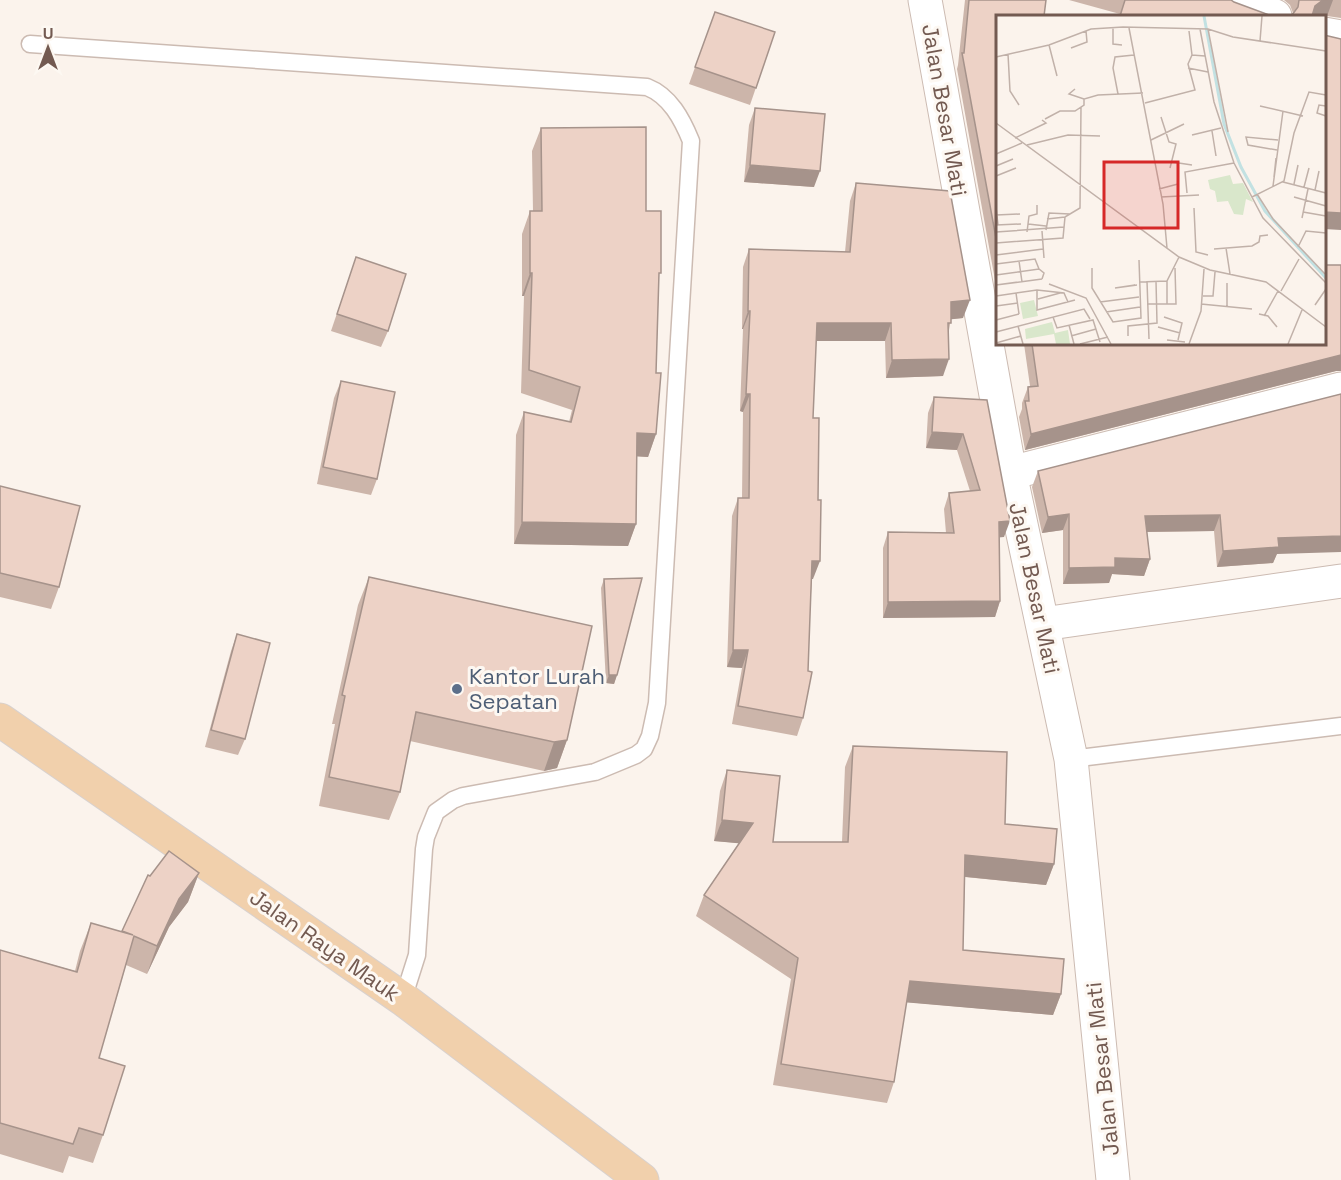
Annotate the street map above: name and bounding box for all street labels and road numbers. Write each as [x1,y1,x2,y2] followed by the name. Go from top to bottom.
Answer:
[916,22,974,198] street label: Jalan Besar Mati
[1003,500,1067,676] street label: Jalan Besar Mati
[244,883,406,1007] street label: Jalan Raya Mauk
[1079,981,1125,1157] street label: Jalan Besar Mati

